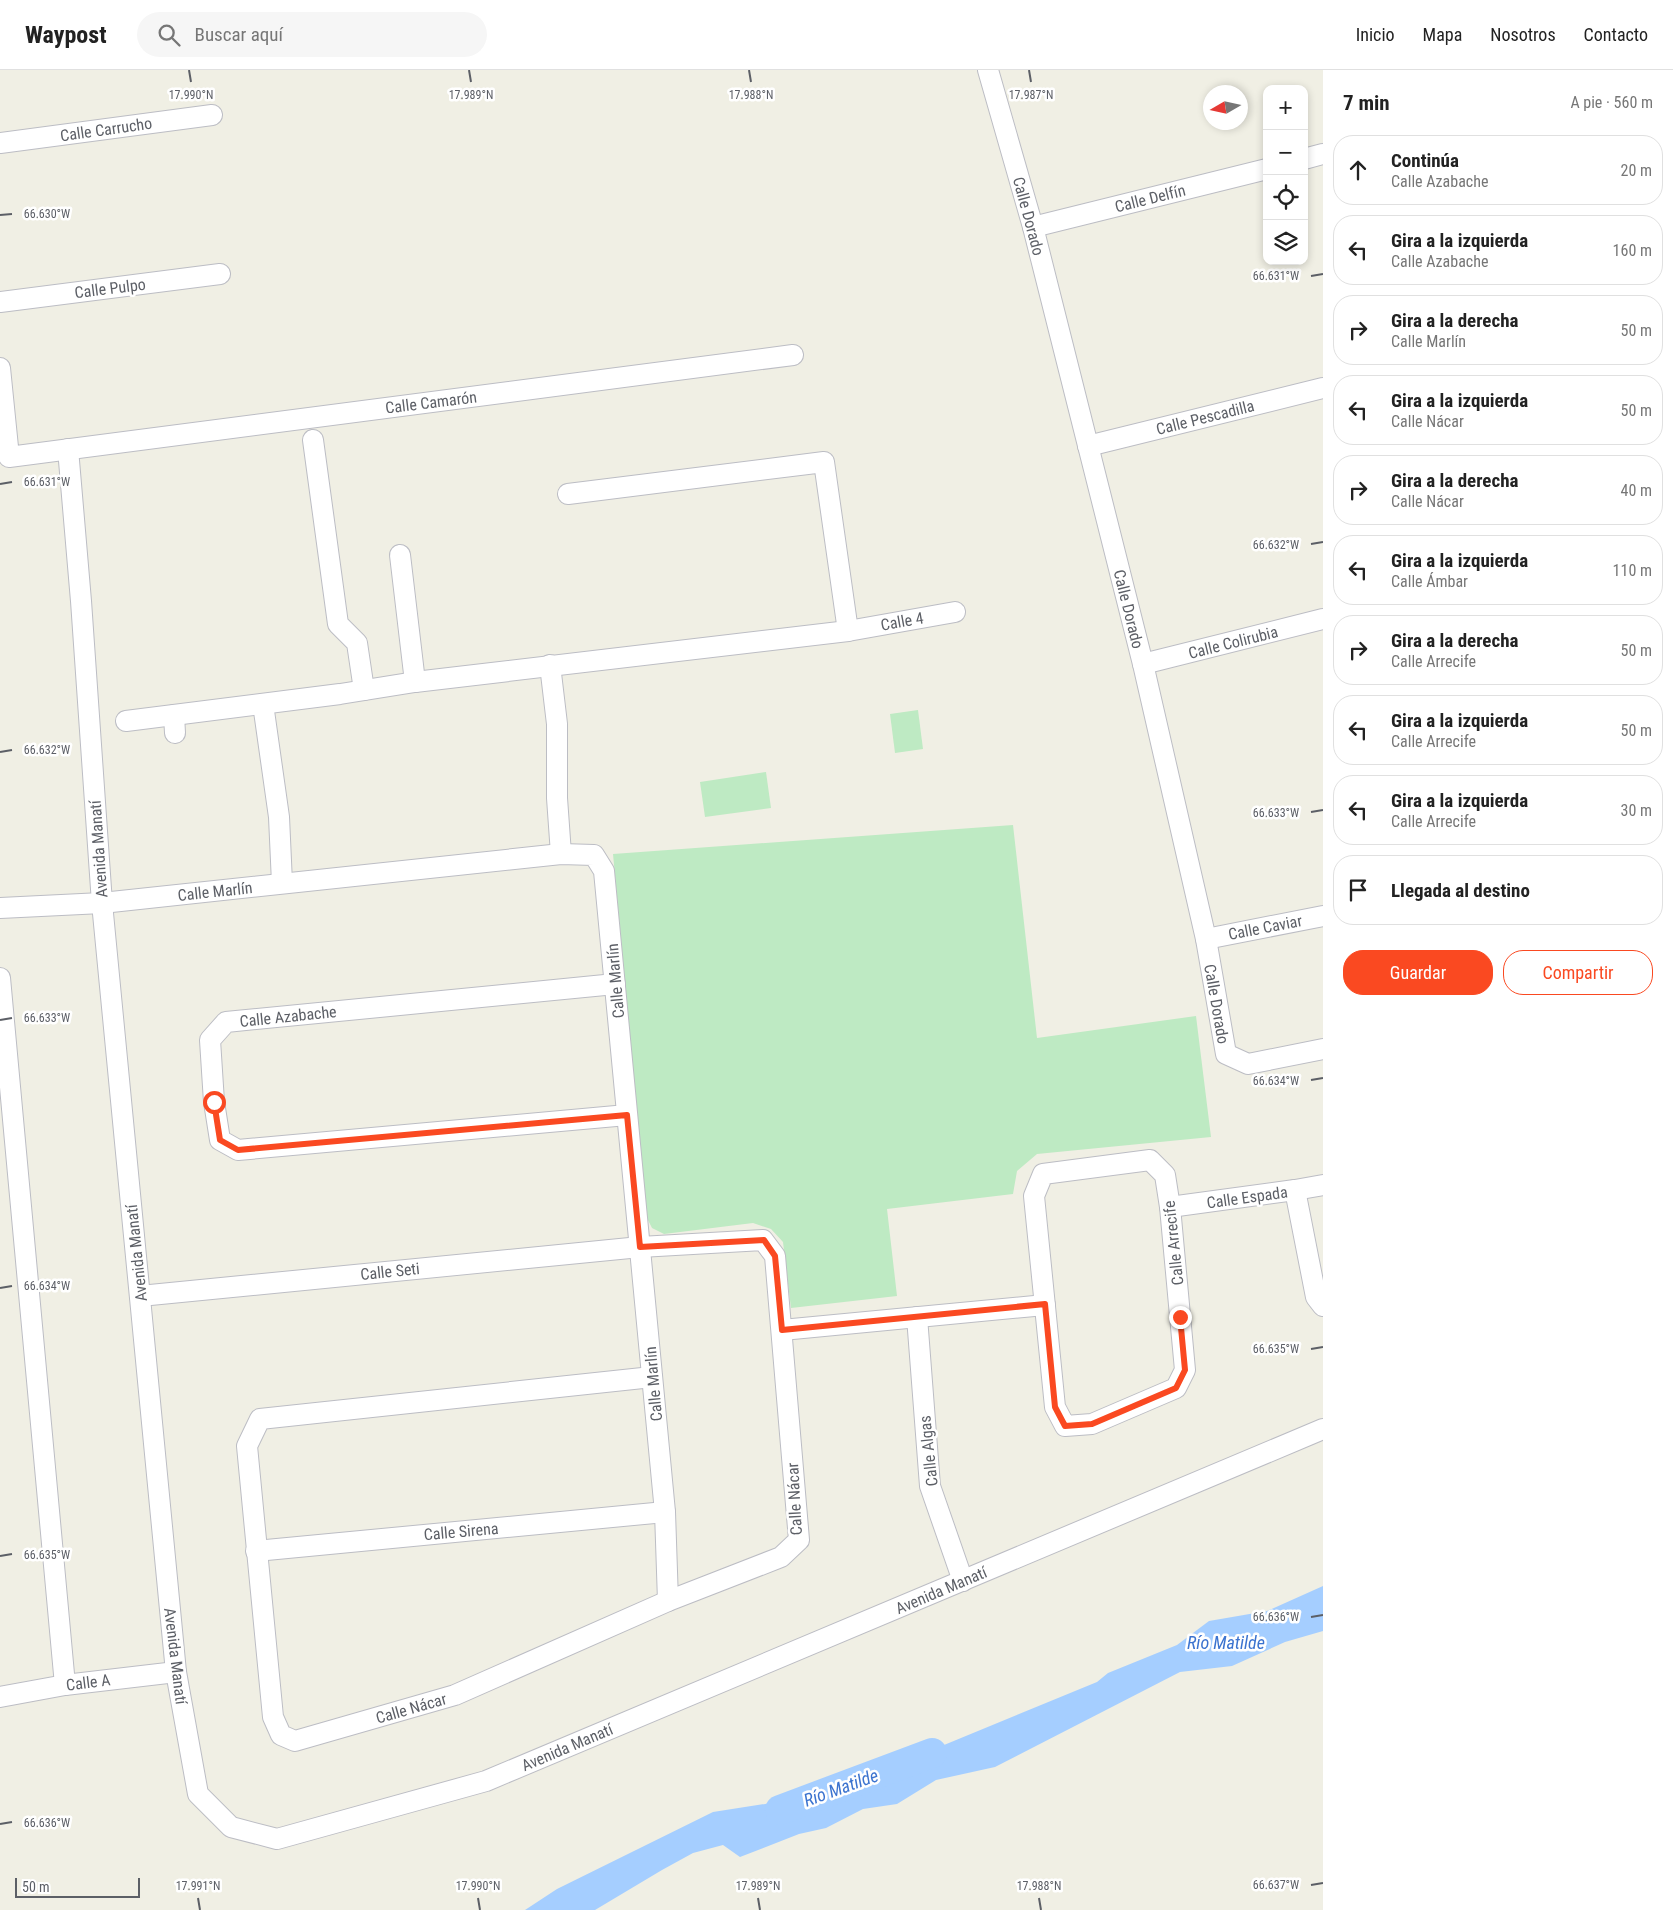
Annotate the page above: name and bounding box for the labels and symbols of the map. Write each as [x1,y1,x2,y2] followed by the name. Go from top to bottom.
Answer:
[1203,85,1248,130] north arrow
[169,88,213,102] text: 17.990°N
[449,88,493,102] text: 17.989°N
[729,88,773,102] text: 17.988°N
[1009,88,1053,102] text: 17.987°N
[59,114,153,145] street label: Calle Carrucho
[1009,175,1048,258] street label: Calle Dorado
[1113,181,1187,216] street label: Calle Delfín
[24,207,70,221] text: 66.630°W
[1253,269,1299,283] text: 66.631°W
[73,275,147,302] street label: Calle Pulpo
[384,387,478,418] street label: Calle Camarón
[1154,396,1256,439] street label: Calle Pescadilla
[24,475,70,489] text: 66.631°W
[1253,538,1299,552] text: 66.632°W
[1110,568,1147,651] street label: Calle Dorado
[879,608,925,635] street label: Calle 4
[1186,622,1280,663] street label: Calle Colirubia
[24,743,70,757] text: 66.632°W
[86,798,111,898] street label: Avenida Manatí
[1253,806,1299,820] text: 66.633°W
[177,878,253,905] street label: Calle Marlín
[1227,911,1304,944] street label: Calle Caviar
[603,943,628,1019] street label: Calle Marlín
[1200,963,1233,1045] street label: Calle Dorado
[239,1002,337,1031] street label: Calle Azabache
[24,1011,70,1025] text: 66.633°W
[1253,1074,1299,1088] text: 66.634°W
[203,1091,226,1114] route start
[1205,1182,1289,1213] street label: Calle Espada
[1160,1200,1187,1286] street label: Calle Arrecife
[122,1202,151,1302] street label: Avenida Manatí
[359,1259,421,1284] street label: Calle Seti
[24,1279,70,1293] text: 66.634°W
[1169,1306,1192,1329] route end
[1253,1342,1299,1356] text: 66.635°W
[641,1346,666,1422] street label: Calle Marlín
[915,1415,942,1487] street label: Calle Algas
[783,1462,806,1536] street label: Calle Nácar
[423,1519,499,1544] street label: Calle Sirena
[24,1548,70,1562] text: 66.635°W
[893,1562,991,1618] street label: Avenida Manatí
[160,1607,191,1707] street label: Avenida Manatí
[1253,1610,1299,1624] text: 66.636°W
[1187,1632,1265,1653] water label: Río Matilde
[65,1670,111,1695] street label: Calle A
[374,1689,449,1728] street label: Calle Nácar
[519,1719,617,1775] street label: Avenida Manatí
[801,1764,881,1811] water label: Río Matilde
[24,1816,70,1830] text: 66.636°W
[15,1875,140,1898] scale bar
[1253,1878,1299,1892] text: 66.637°W
[176,1879,220,1893] text: 17.991°N
[456,1879,500,1893] text: 17.990°N
[736,1879,780,1893] text: 17.989°N
[1017,1879,1061,1893] text: 17.988°N

